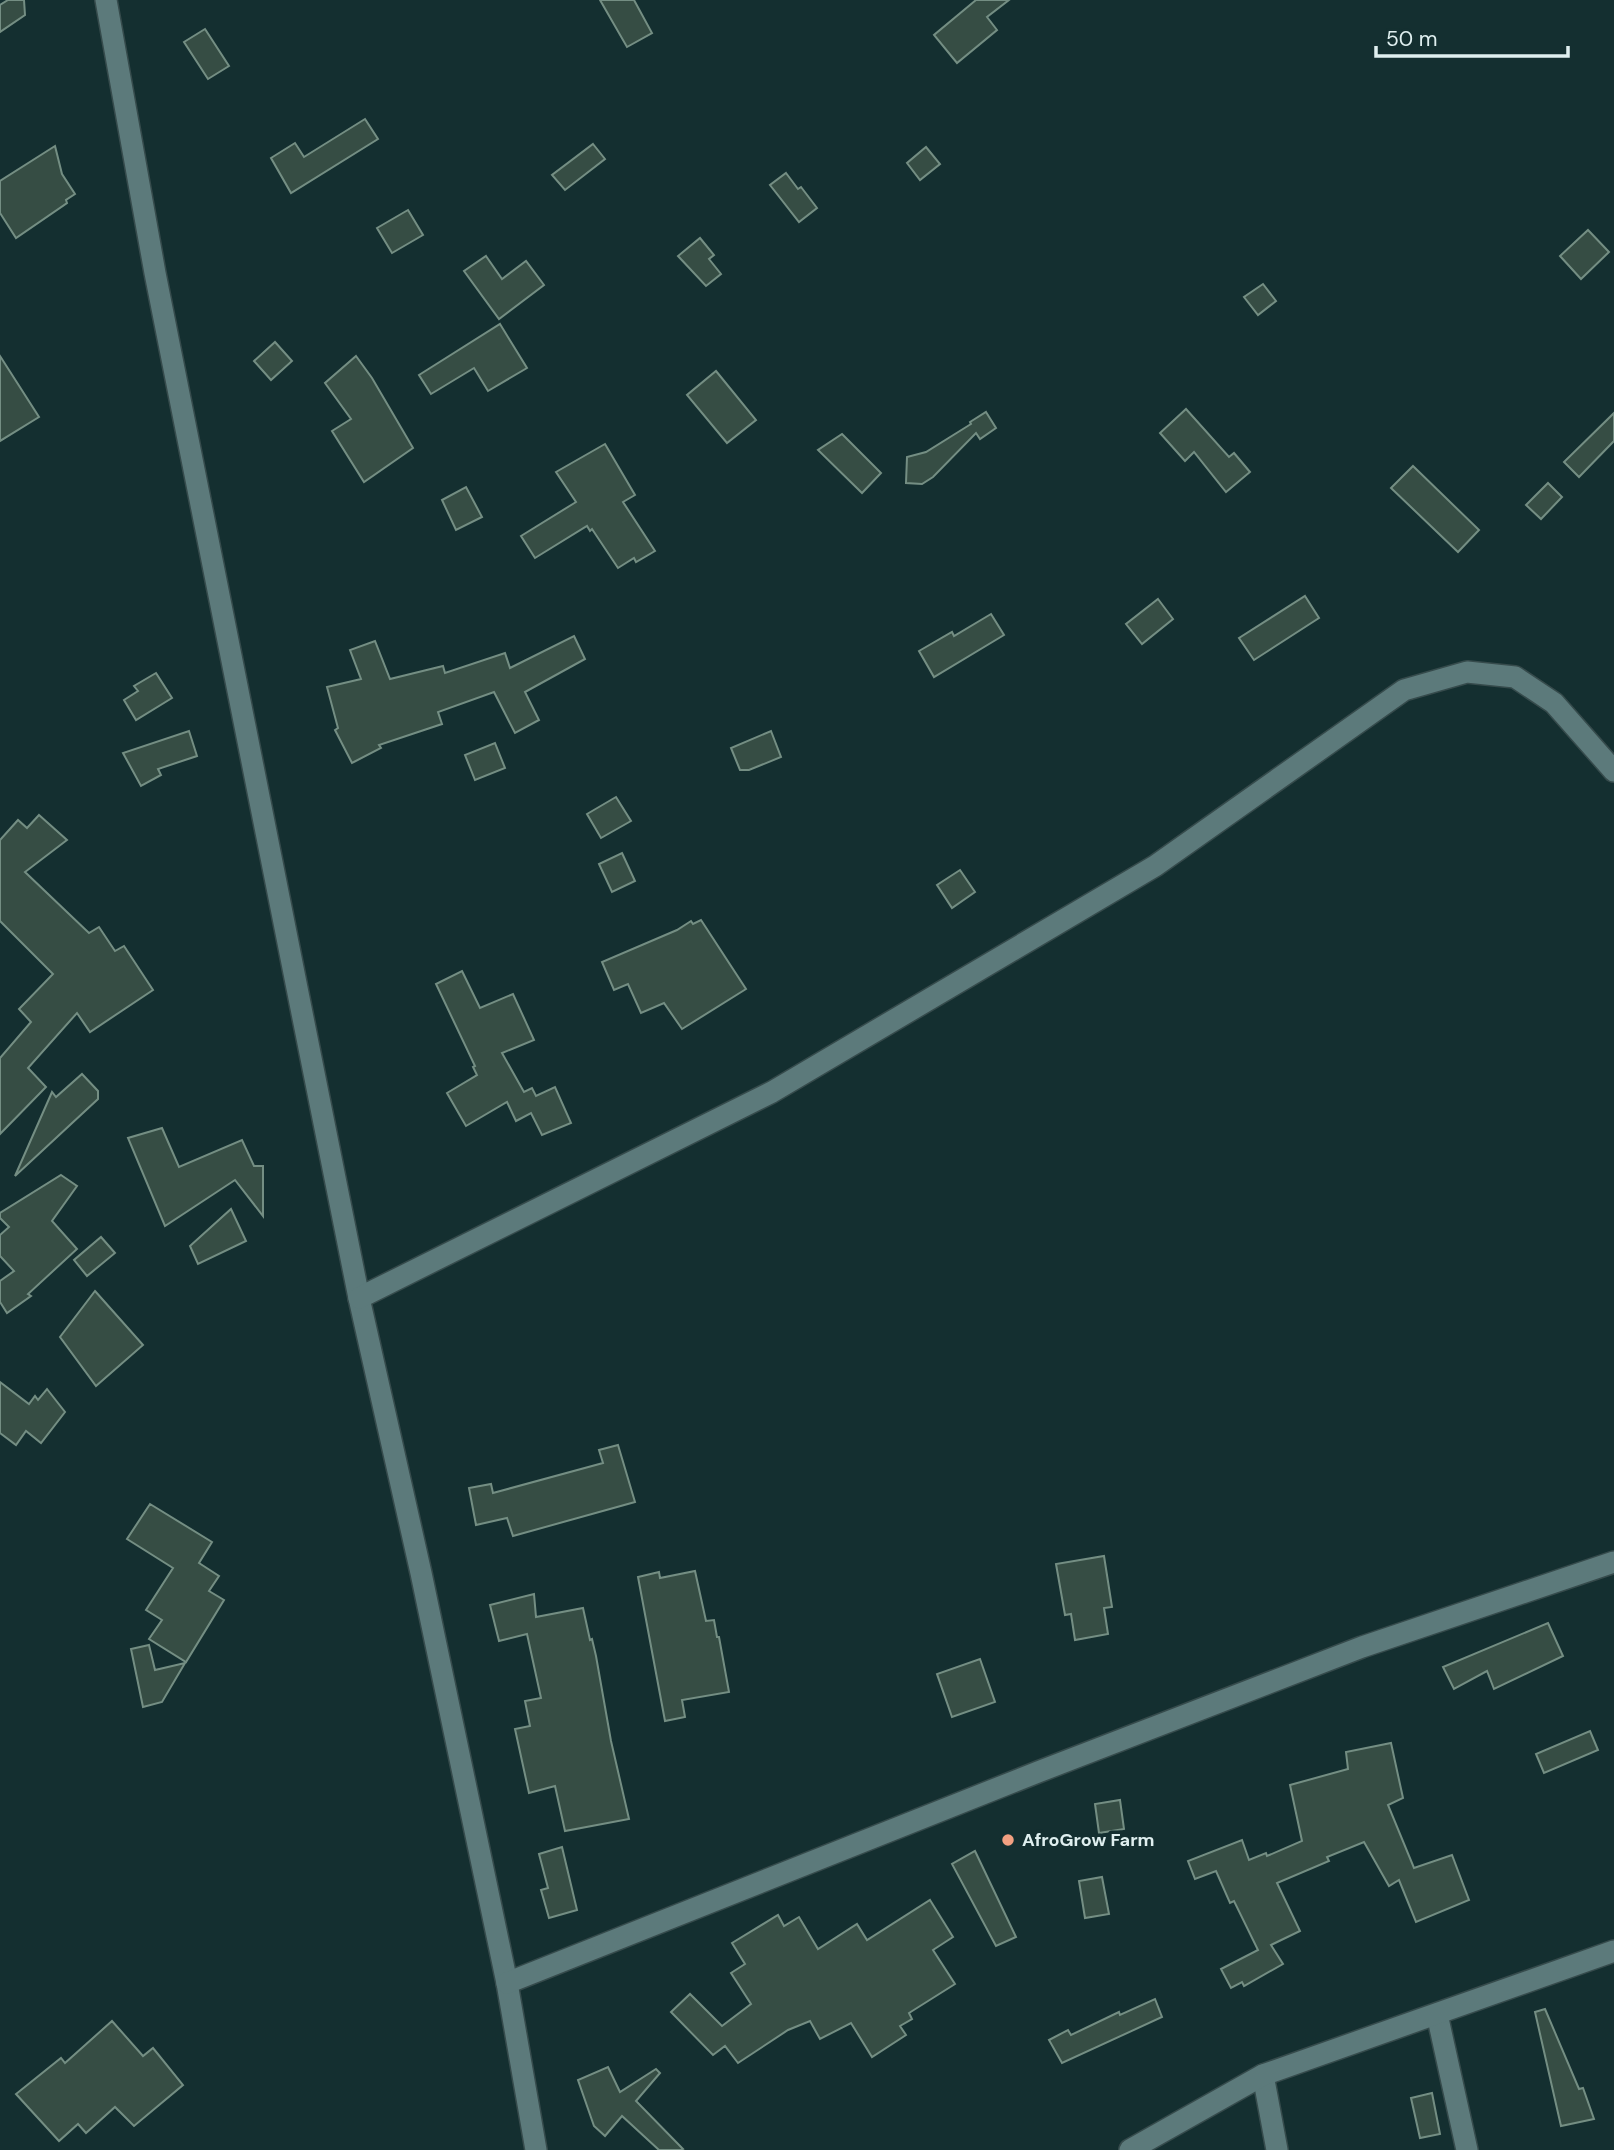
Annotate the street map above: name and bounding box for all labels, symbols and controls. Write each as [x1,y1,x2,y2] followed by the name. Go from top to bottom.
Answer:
[1376,14,1568,58] scale bar
[1386,25,1437,53] text: 50 m
[1022,1828,1154,1852] place label: AfroGrow Farm
[1000,1832,1016,1848] marker: AfroGrow Farm

